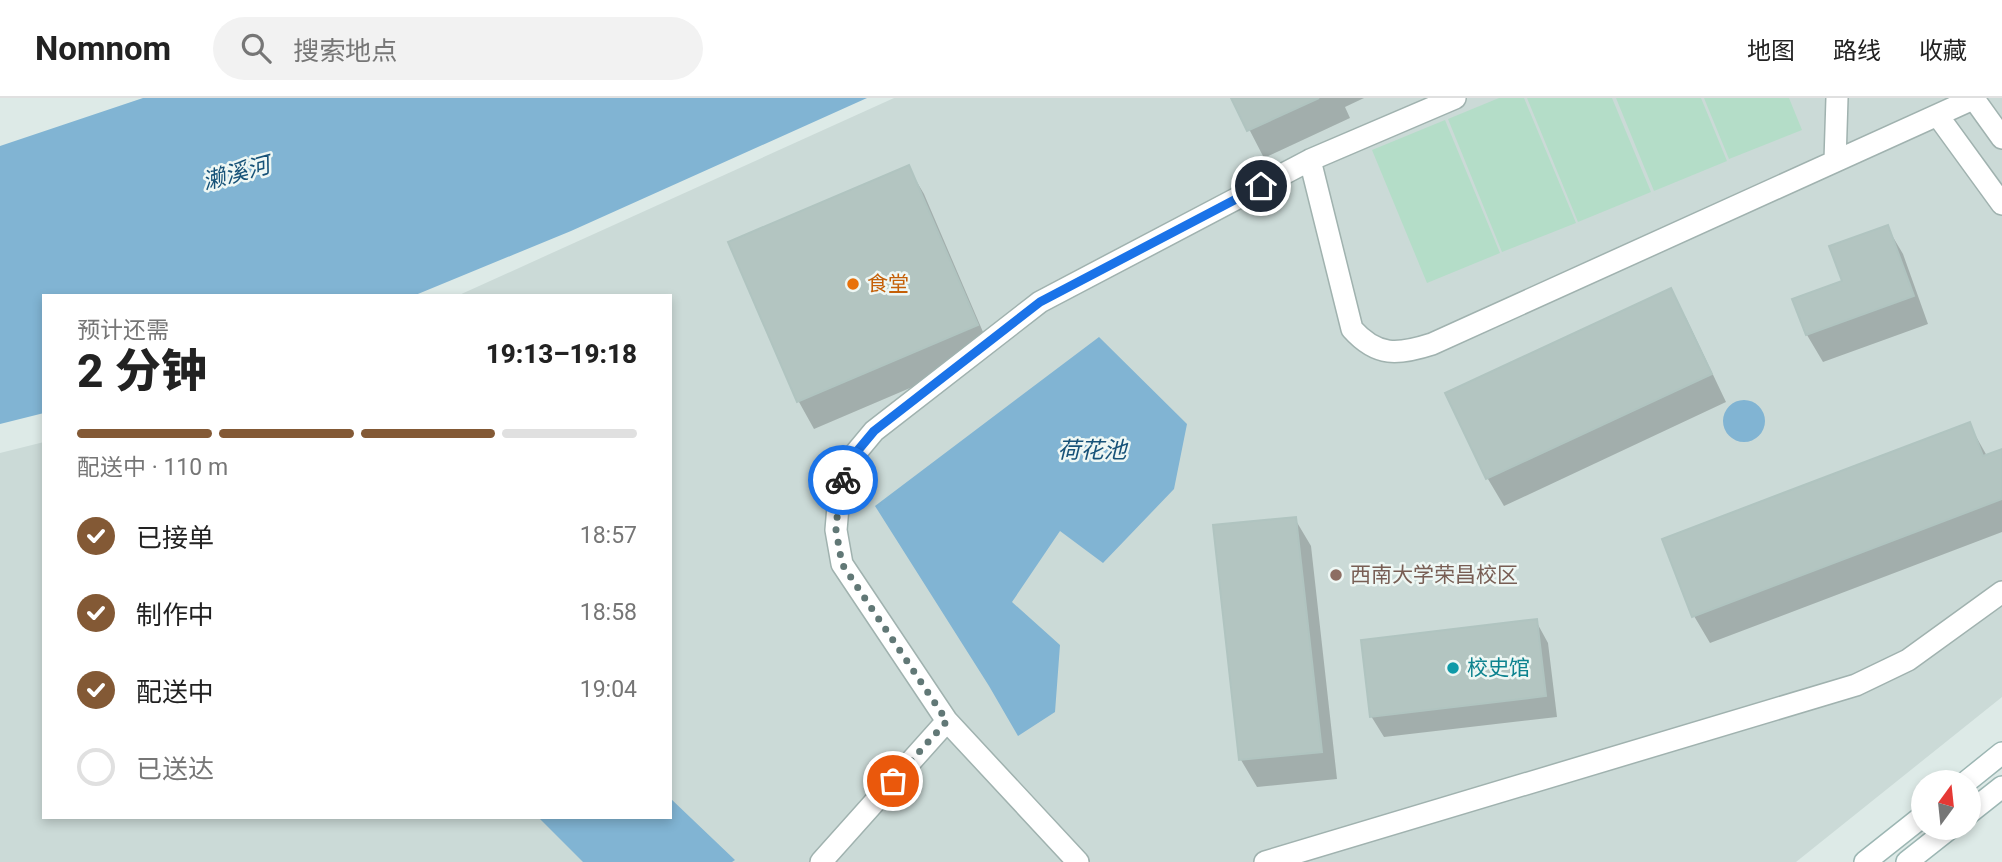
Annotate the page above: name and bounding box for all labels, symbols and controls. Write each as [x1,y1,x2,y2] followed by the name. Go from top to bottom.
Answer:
[213,17,703,80] search box
[35,29,171,68] text: Nomnom
[237,29,275,67] icon: search
[293,36,397,66] text: 搜索地点
[1747,37,1795,65] text: 地图
[1833,37,1881,65] text: 路线
[1919,37,1967,65] text: 收藏
[199,150,277,195] water label: 濑溪河
[1231,156,1291,216] pin
[1242,167,1280,205] icon: home
[867,272,909,296] place label: 食堂
[845,276,861,292] marker: 食堂
[77,317,169,344] text: 预计还需
[486,339,637,369] text: 19:13–19:18
[77,344,207,398] text: 2 分钟
[1058,437,1129,464] water label: 荷花池
[808,445,878,515] courier
[77,454,228,481] text: 配送中 · 110 m
[824,461,862,499] icon: bike
[77,517,115,555] icon: check
[580,522,637,549] text: 18:57
[136,523,214,553] text: 已接单
[1350,563,1518,587] place label: 西南大学荣昌校区
[1328,567,1344,583] marker: 西南大学荣昌校区
[77,594,115,632] icon: check
[580,599,637,626] text: 18:58
[136,600,214,630] text: 制作中
[1467,656,1530,680] place label: 校史馆
[1445,660,1461,676] marker: 校史馆
[77,671,115,709] icon: check
[580,676,637,703] text: 19:04
[136,677,214,707] text: 配送中
[863,751,923,811] pin
[136,754,214,784] text: 已送达
[874,762,912,800] icon: bag
[1911,770,1981,840] north arrow
[1911,770,1981,840] map controls

